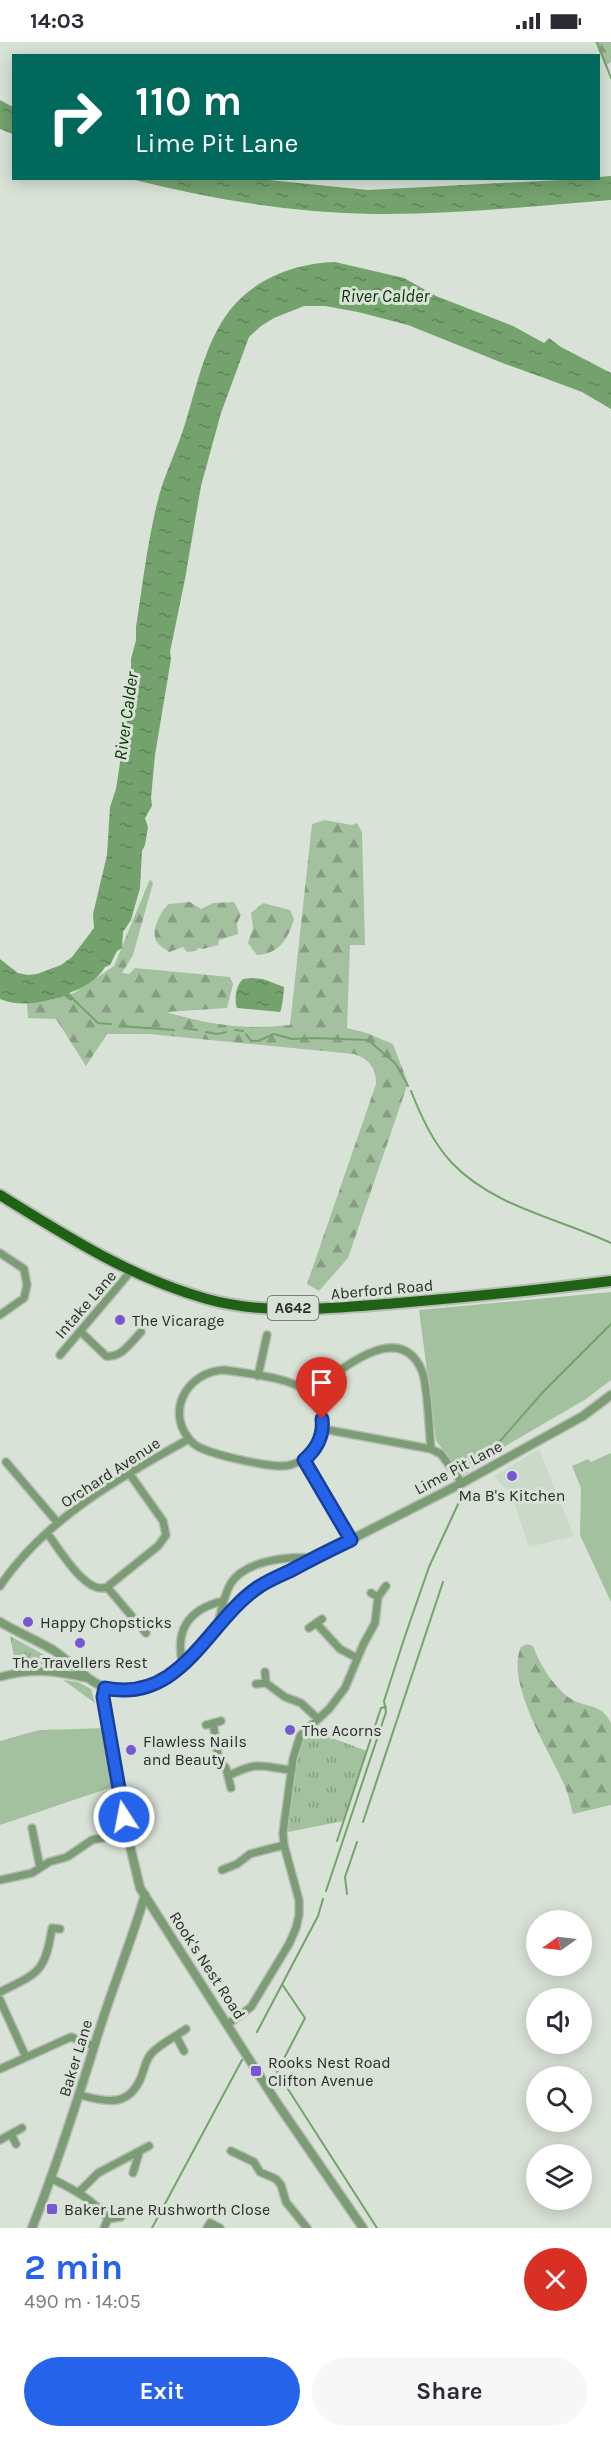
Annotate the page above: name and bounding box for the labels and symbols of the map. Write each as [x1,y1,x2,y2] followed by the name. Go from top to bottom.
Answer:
[341,285,430,307] water label: River Calder
[109,670,143,762] water label: River Calder
[51,1266,120,1342] street label: Intake Lane
[330,1276,434,1303] street label: Aberford Road
[268,1296,318,1320] road number: A642
[132,1311,224,1330] place label: The Vicarage
[113,1313,127,1327] marker: The Vicarage
[296,1357,347,1419] pin
[57,1433,163,1512] street label: Orchard Avenue
[411,1436,505,1499] street label: Lime Pit Lane
[505,1469,519,1483] marker: Ma B's Kitchen
[459,1486,565,1505] place label: Ma B's Kitchen
[40,1613,172,1632] place label: Happy Chopsticks
[21,1615,35,1629] marker: Happy Chopsticks
[73,1636,87,1650] marker: The Travellers Rest
[13,1653,147,1672] place label: The Travellers Rest
[302,1721,382,1740] place label: The Acorns
[283,1723,297,1737] marker: The Acorns
[143,1732,247,1769] place label: Flawless Nails and Beauty
[124,1743,138,1757] marker: Flawless Nails and Beauty
[92,1785,156,1849] position arrow
[166,1908,250,2023] street label: Rook's Nest Road
[526,1910,592,1976] north arrow
[55,2017,96,2099] street label: Baker Lane
[268,2053,391,2090] place label: Rooks Nest Road Clifton Avenue
[249,2064,263,2078] marker: Rooks Nest Road Clifton Avenue
[64,2200,270,2219] place label: Baker Lane Rushworth Close
[45,2202,59,2216] marker: Baker Lane Rushworth Close

